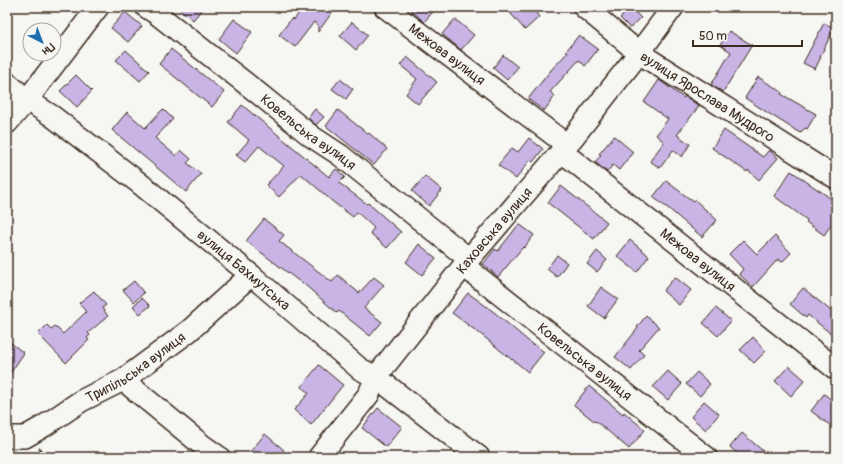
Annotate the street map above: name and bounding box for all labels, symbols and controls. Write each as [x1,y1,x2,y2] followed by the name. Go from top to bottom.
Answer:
[405,20,489,89] street label: Межова вулиця
[22,22,62,62] north arrow
[693,22,802,48] scale bar
[699,29,727,44] text: 50 m
[39,40,57,58] text: Пн
[637,48,778,146] street label: вулиця Ярослава Мудрого
[257,90,360,173] street label: Ковельська вулиця
[452,184,535,277] street label: Каховська вулиця
[657,225,739,295] street label: Межова вулиця
[194,226,294,314] street label: вулиця Бахмутська
[534,319,635,404] street label: Ковельська вулиця
[83,328,189,406] street label: Трипільська вулиця

